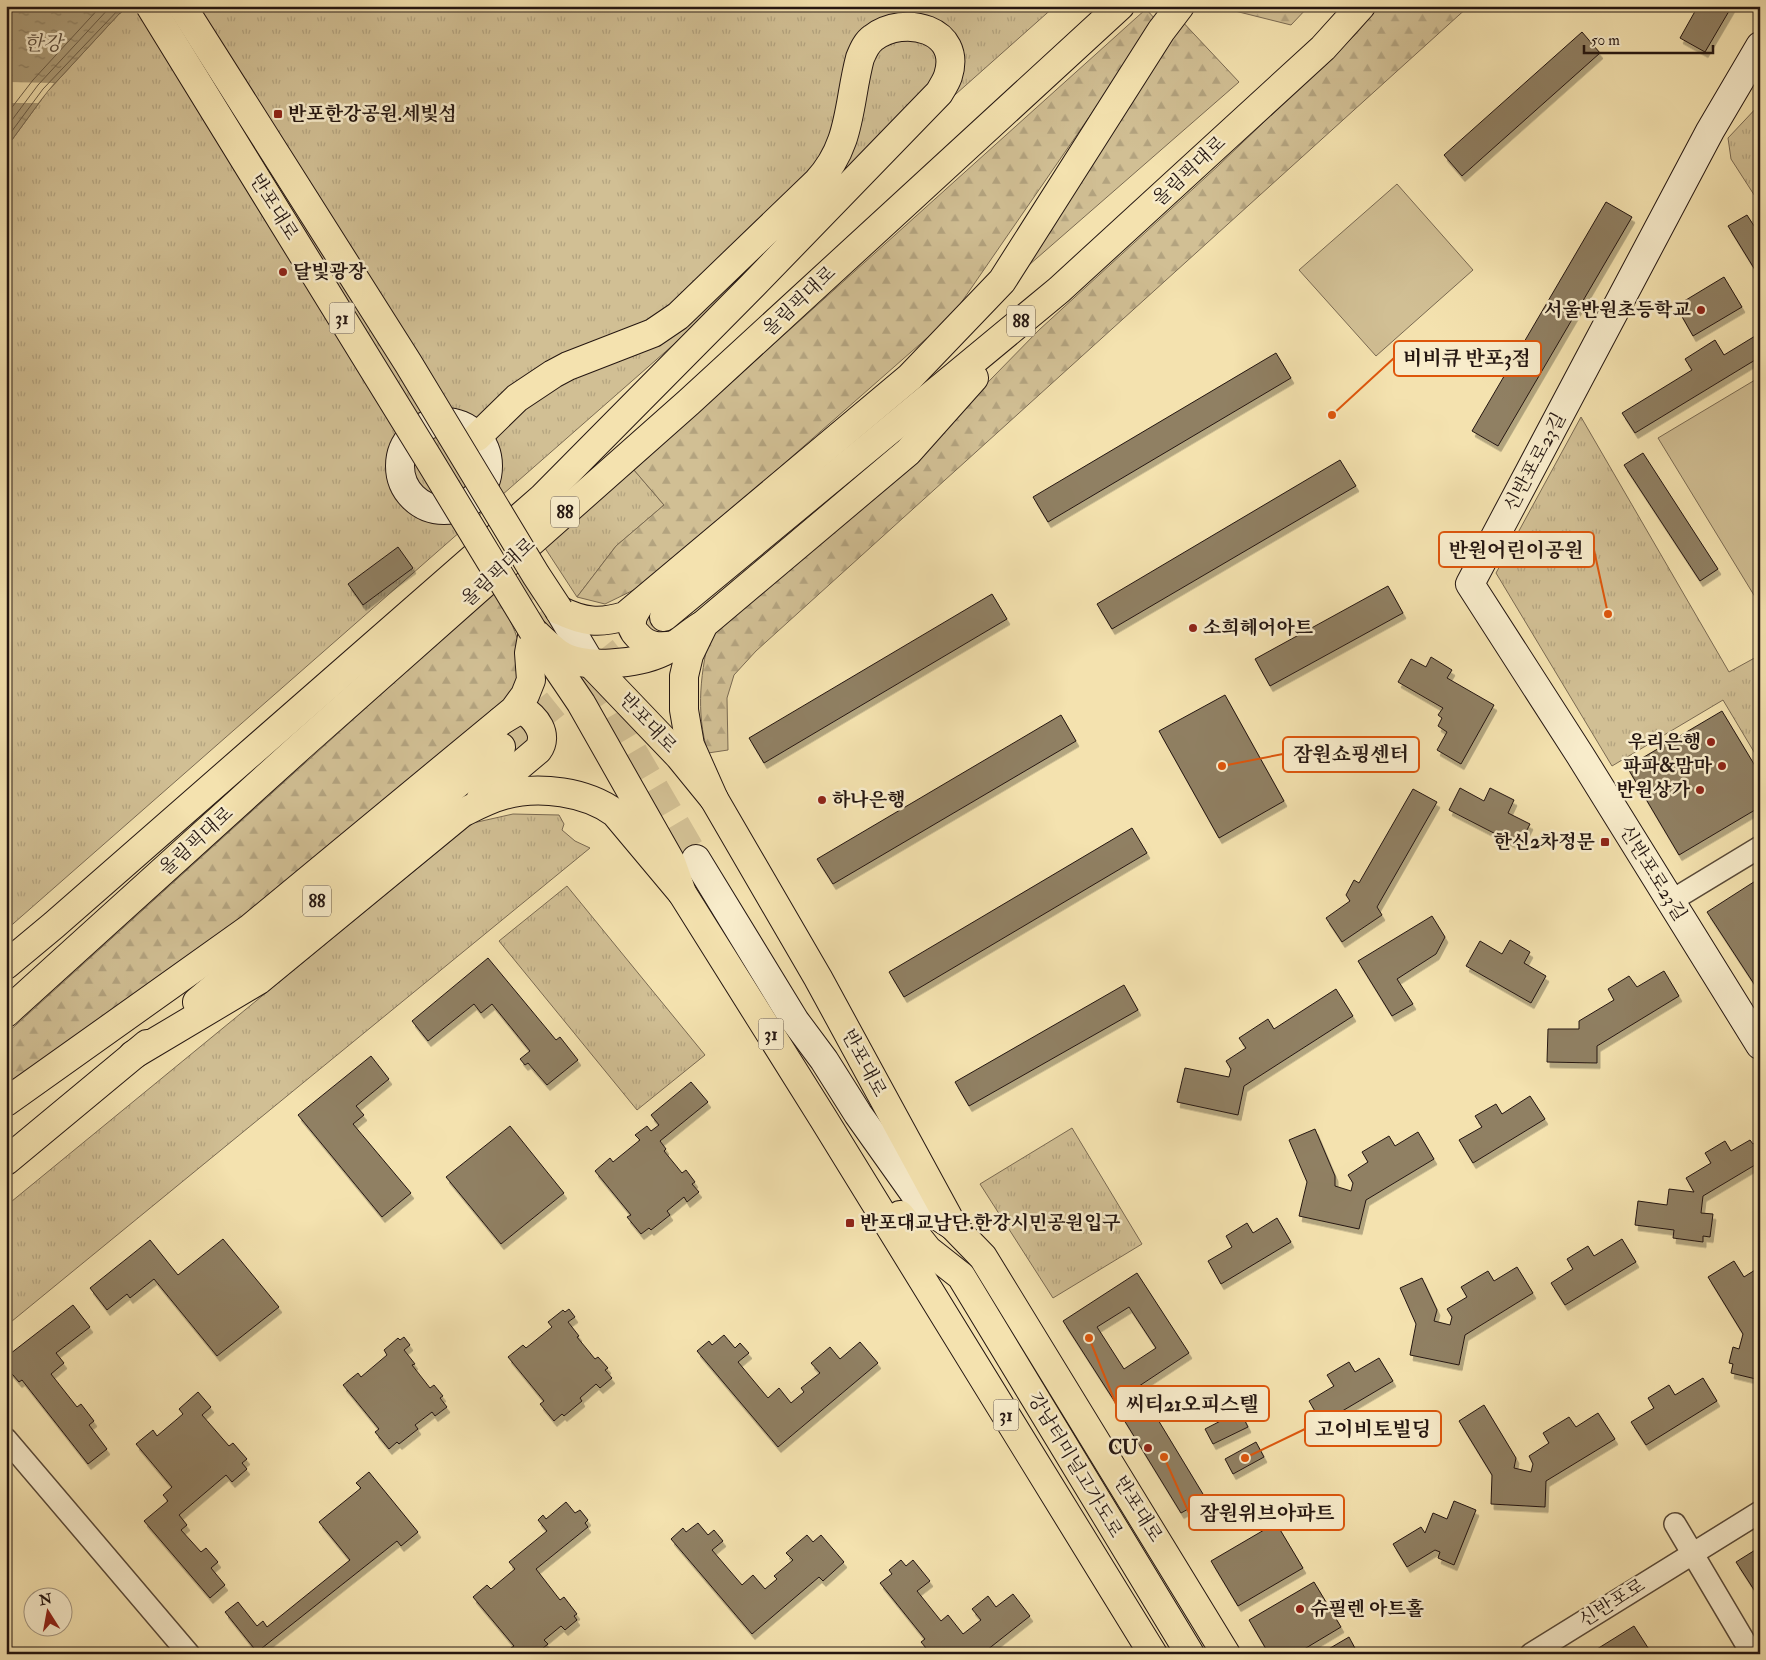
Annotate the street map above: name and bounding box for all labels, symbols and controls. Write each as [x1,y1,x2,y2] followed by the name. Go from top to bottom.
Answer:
[1584,22,1712,54] scale bar
[24,31,65,56] water label: 한강
[1591,31,1620,50] text: 50 m
[288,102,457,126] place label: 반포한강공원.세빛섬
[272,108,284,120] marker: 반포한강공원.세빛섬
[1147,131,1231,211] street label: 올림픽대로
[244,170,304,244] street label: 반포대로
[293,260,367,284] place label: 달빛광장
[757,261,841,341] street label: 올림픽대로
[277,266,289,278] marker: 달빛광장
[1544,298,1691,322] place label: 서울반원초등학교
[330,302,354,334] road number: 31
[1695,304,1707,316] marker: 서울반원초등학교
[1007,306,1035,336] road number: 88
[1394,341,1541,376] callout: 비비큐 반포3점
[1403,346,1531,371] text: 비비큐 반포3점
[1499,408,1571,516] street label: 신반포로23길
[551,497,579,528] road number: 88
[456,532,540,612] street label: 올림픽대로
[1439,532,1594,567] callout: 반원어린이공원
[1448,538,1584,563] text: 반원어린이공원
[1203,616,1314,640] place label: 소희헤어아트
[1187,622,1199,634] marker: 소희헤어아트
[614,688,682,758] street label: 반포대로
[1628,730,1701,754] place label: 우리은행
[1705,736,1717,748] marker: 우리은행
[1283,737,1419,772] callout: 잠원쇼핑센터
[1293,742,1409,767] text: 잠원쇼핑센터
[1623,754,1713,778] place label: 파파&맘마
[1716,760,1728,772] marker: 파파&맘마
[1617,778,1691,802] place label: 반원상가
[1694,784,1706,796] marker: 반원상가
[832,788,905,812] place label: 하나은행
[816,794,828,806] marker: 하나은행
[154,801,238,881] street label: 올림픽대로
[1614,821,1692,925] street label: 신반포로23길
[1494,830,1595,854] place label: 한신2차정문
[1599,836,1611,848] marker: 한신2차정문
[303,886,331,916] road number: 88
[758,1019,784,1050] road number: 31
[836,1025,892,1101] street label: 반포대로
[860,1211,1121,1235] place label: 반포대교남단.한강시민공원입구
[844,1217,856,1229] marker: 반포대교남단.한강시민공원입구
[1116,1386,1269,1421] callout: 씨티21오피스텔
[1022,1388,1128,1542] street label: 강남터미널고가도로
[1125,1392,1259,1417] text: 씨티21오피스텔
[994,1400,1018,1430] road number: 31
[1305,1411,1441,1446] callout: 고이비토빌딩
[1315,1417,1431,1442] text: 고이비토빌딩
[1108,1436,1138,1460] place label: CU
[1142,1442,1154,1454] marker: CU
[1108,1472,1168,1546] street label: 반포대로
[1189,1495,1344,1530] callout: 잠원위브아파트
[1199,1501,1335,1526] text: 잠원위브아파트
[1575,1573,1649,1633] street label: 신반포로
[22,1588,72,1638] north arrow
[37,1590,54,1609] text: N
[1310,1597,1424,1621] place label: 슈필렌 아트홀
[1294,1603,1306,1615] marker: 슈필렌 아트홀

